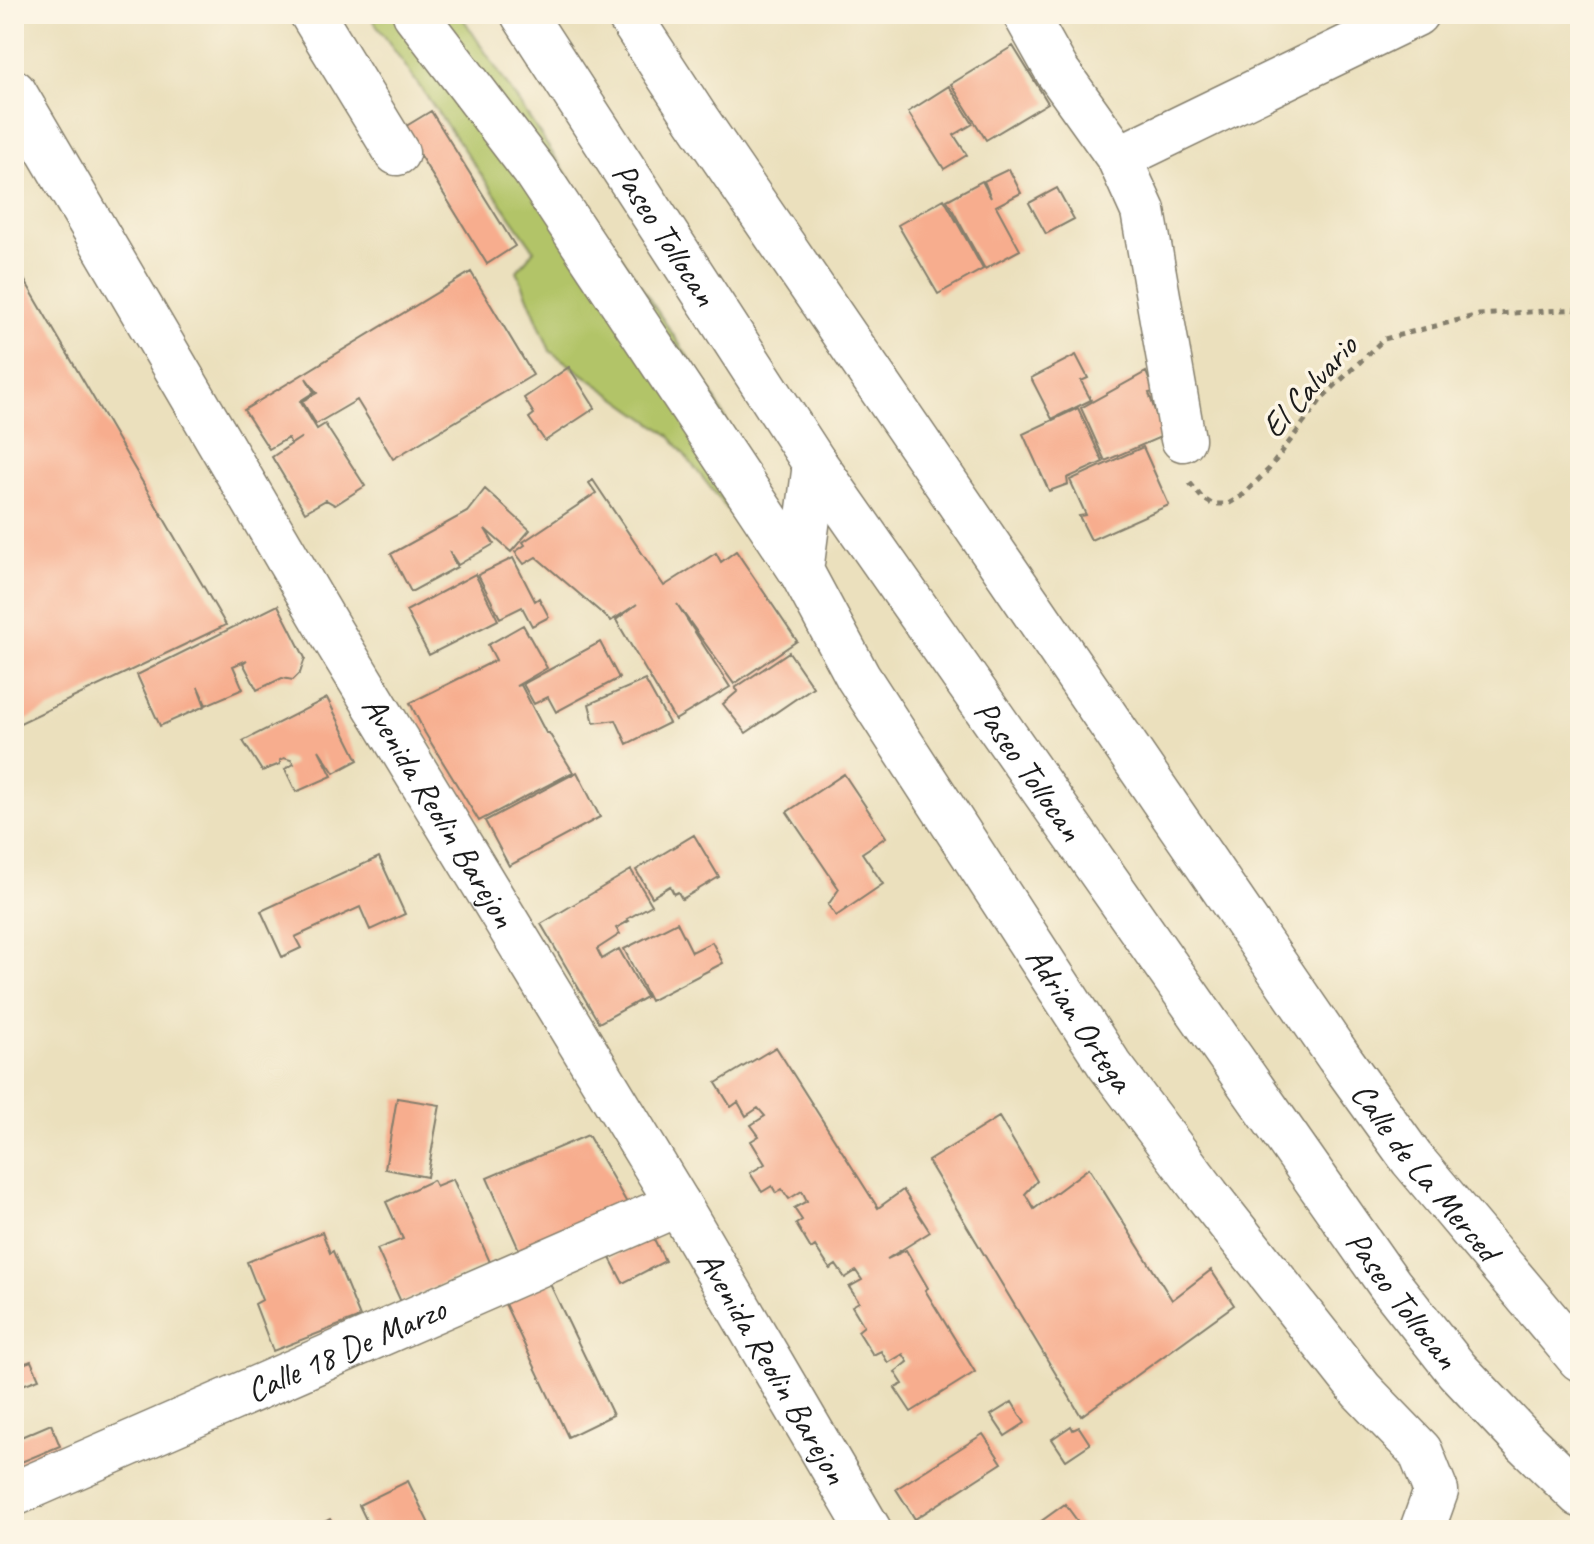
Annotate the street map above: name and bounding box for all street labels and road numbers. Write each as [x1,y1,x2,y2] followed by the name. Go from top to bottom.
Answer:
[603,154,728,314] street label: Paseo Tollocan
[1251,324,1368,447] street label: El Calvario
[353,688,527,936] street label: Avenida Reolin Barejon
[965,691,1094,849] street label: Paseo Tollocan
[1017,938,1145,1102] street label: Adrian Ortega
[1342,1074,1513,1273] street label: Calle de La Merced
[1337,1222,1469,1378] street label: Paseo Tollocan
[688,1242,859,1492] street label: Avenida Reolin Barejon
[240,1286,454,1411] street label: Calle 18 De Marzo

